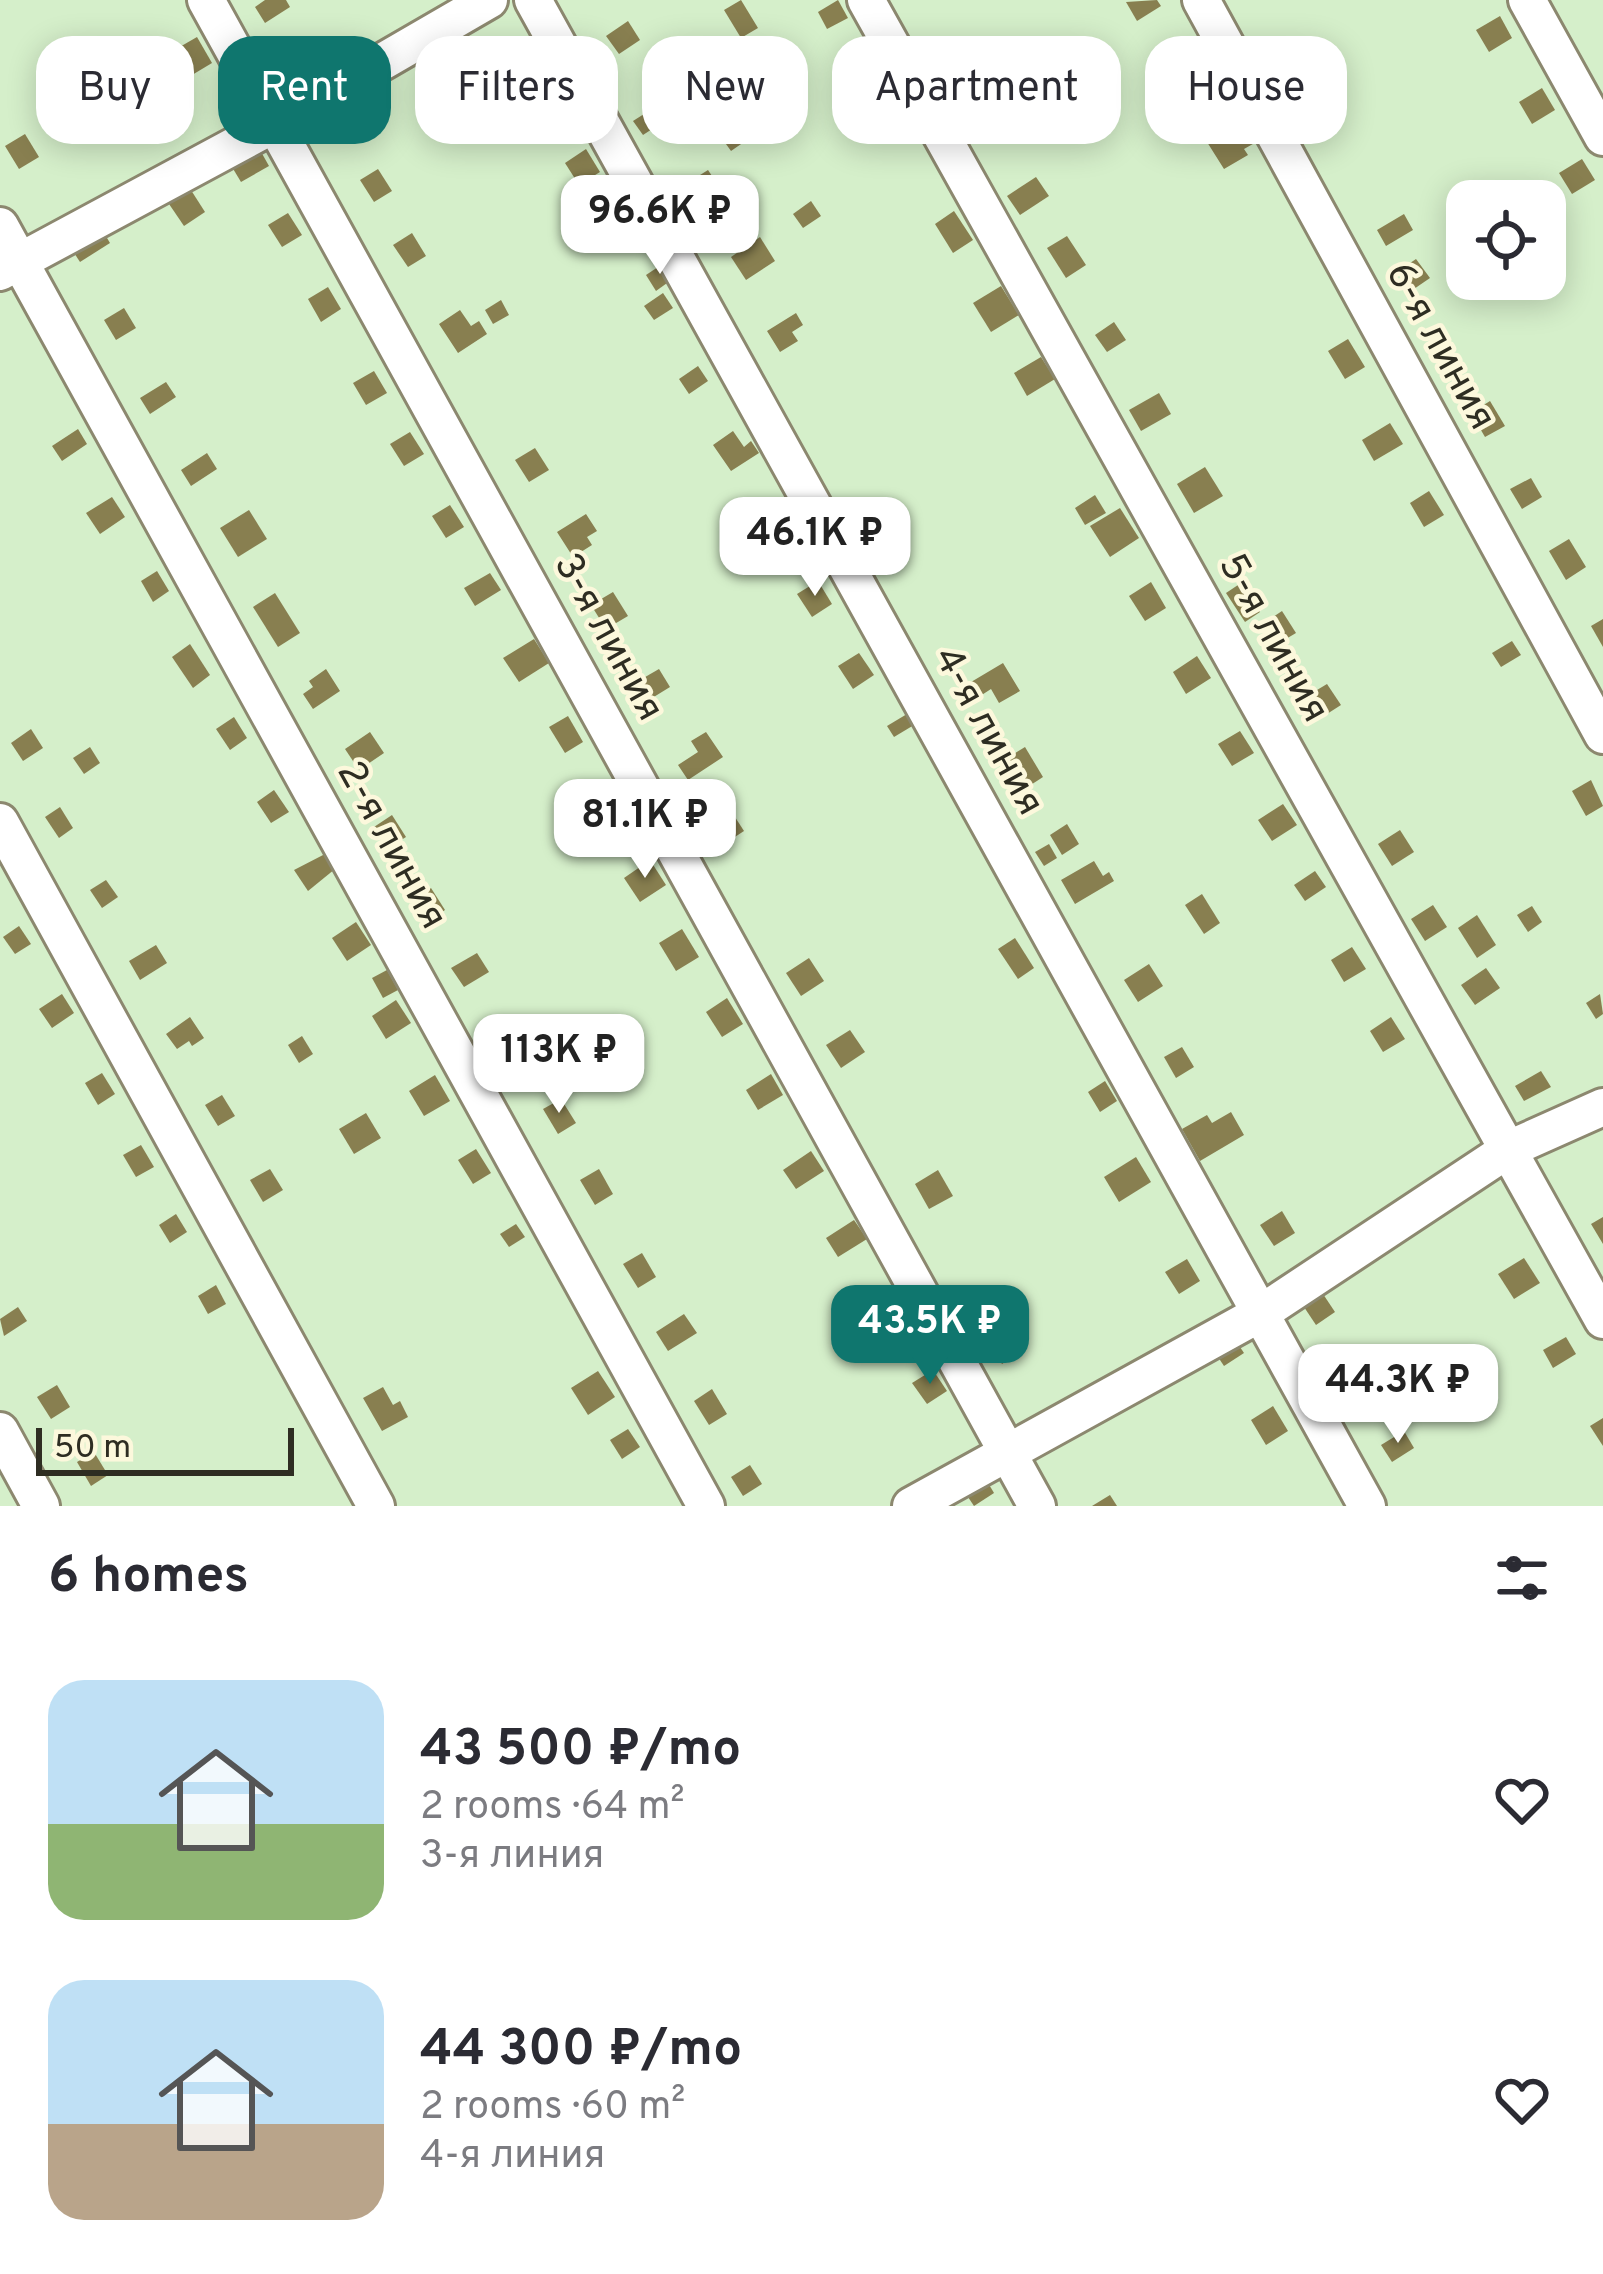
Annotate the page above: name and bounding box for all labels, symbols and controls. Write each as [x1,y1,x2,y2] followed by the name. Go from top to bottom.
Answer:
[36,36,194,144] chip: Buy
[218,36,391,144] chip: Rent
[415,36,618,144] chip: Filters
[642,36,808,144] chip: New
[832,36,1121,144] chip: Apartment
[1145,36,1347,144] chip: House
[549,175,771,277] pin: 96.6K ₽
[1446,180,1566,300] map controls
[1446,180,1566,300] button: locate
[588,189,732,238] text: 96.6K ₽
[1373,255,1505,439] street label: 6-я линия
[704,497,926,599] pin: 46.1K ₽
[747,511,884,560] text: 46.1K ₽
[541,546,673,730] street label: 3-я линия
[1206,546,1338,732] street label: 5-я линия
[921,639,1053,825] street label: 4-я линия
[324,753,456,939] street label: 2-я линия
[534,779,756,881] pin: 81.1K ₽
[581,793,709,842] text: 81.1K ₽
[461,1014,657,1116] pin: 113K ₽
[500,1028,618,1077] text: 113K ₽
[819,1285,1041,1387] pin: 43.5K ₽
[858,1299,1002,1348] text: 43.5K ₽
[1287,1344,1509,1446] pin: 44.3K ₽
[1325,1358,1471,1407] text: 44.3K ₽
[36,1422,294,1475] scale bar
[54,1428,131,1470] text: 50 m
[1489,1545,1555,1611] icon: filters
[48,1546,249,1611] text: 6 homes
[420,1719,741,1784] text: 43 500 ₽/mo
[144,1728,288,1872] icon: home
[1489,1767,1555,1833] icon: heart
[420,1784,685,1833] text: 2 rooms · 64 m²
[420,1833,604,1882] text: 3-я линия
[420,2019,742,2084] text: 44 300 ₽/mo
[144,2028,288,2172] icon: home
[1489,2067,1555,2133] icon: heart
[420,2084,685,2133] text: 2 rooms · 60 m²
[420,2133,605,2182] text: 4-я линия

